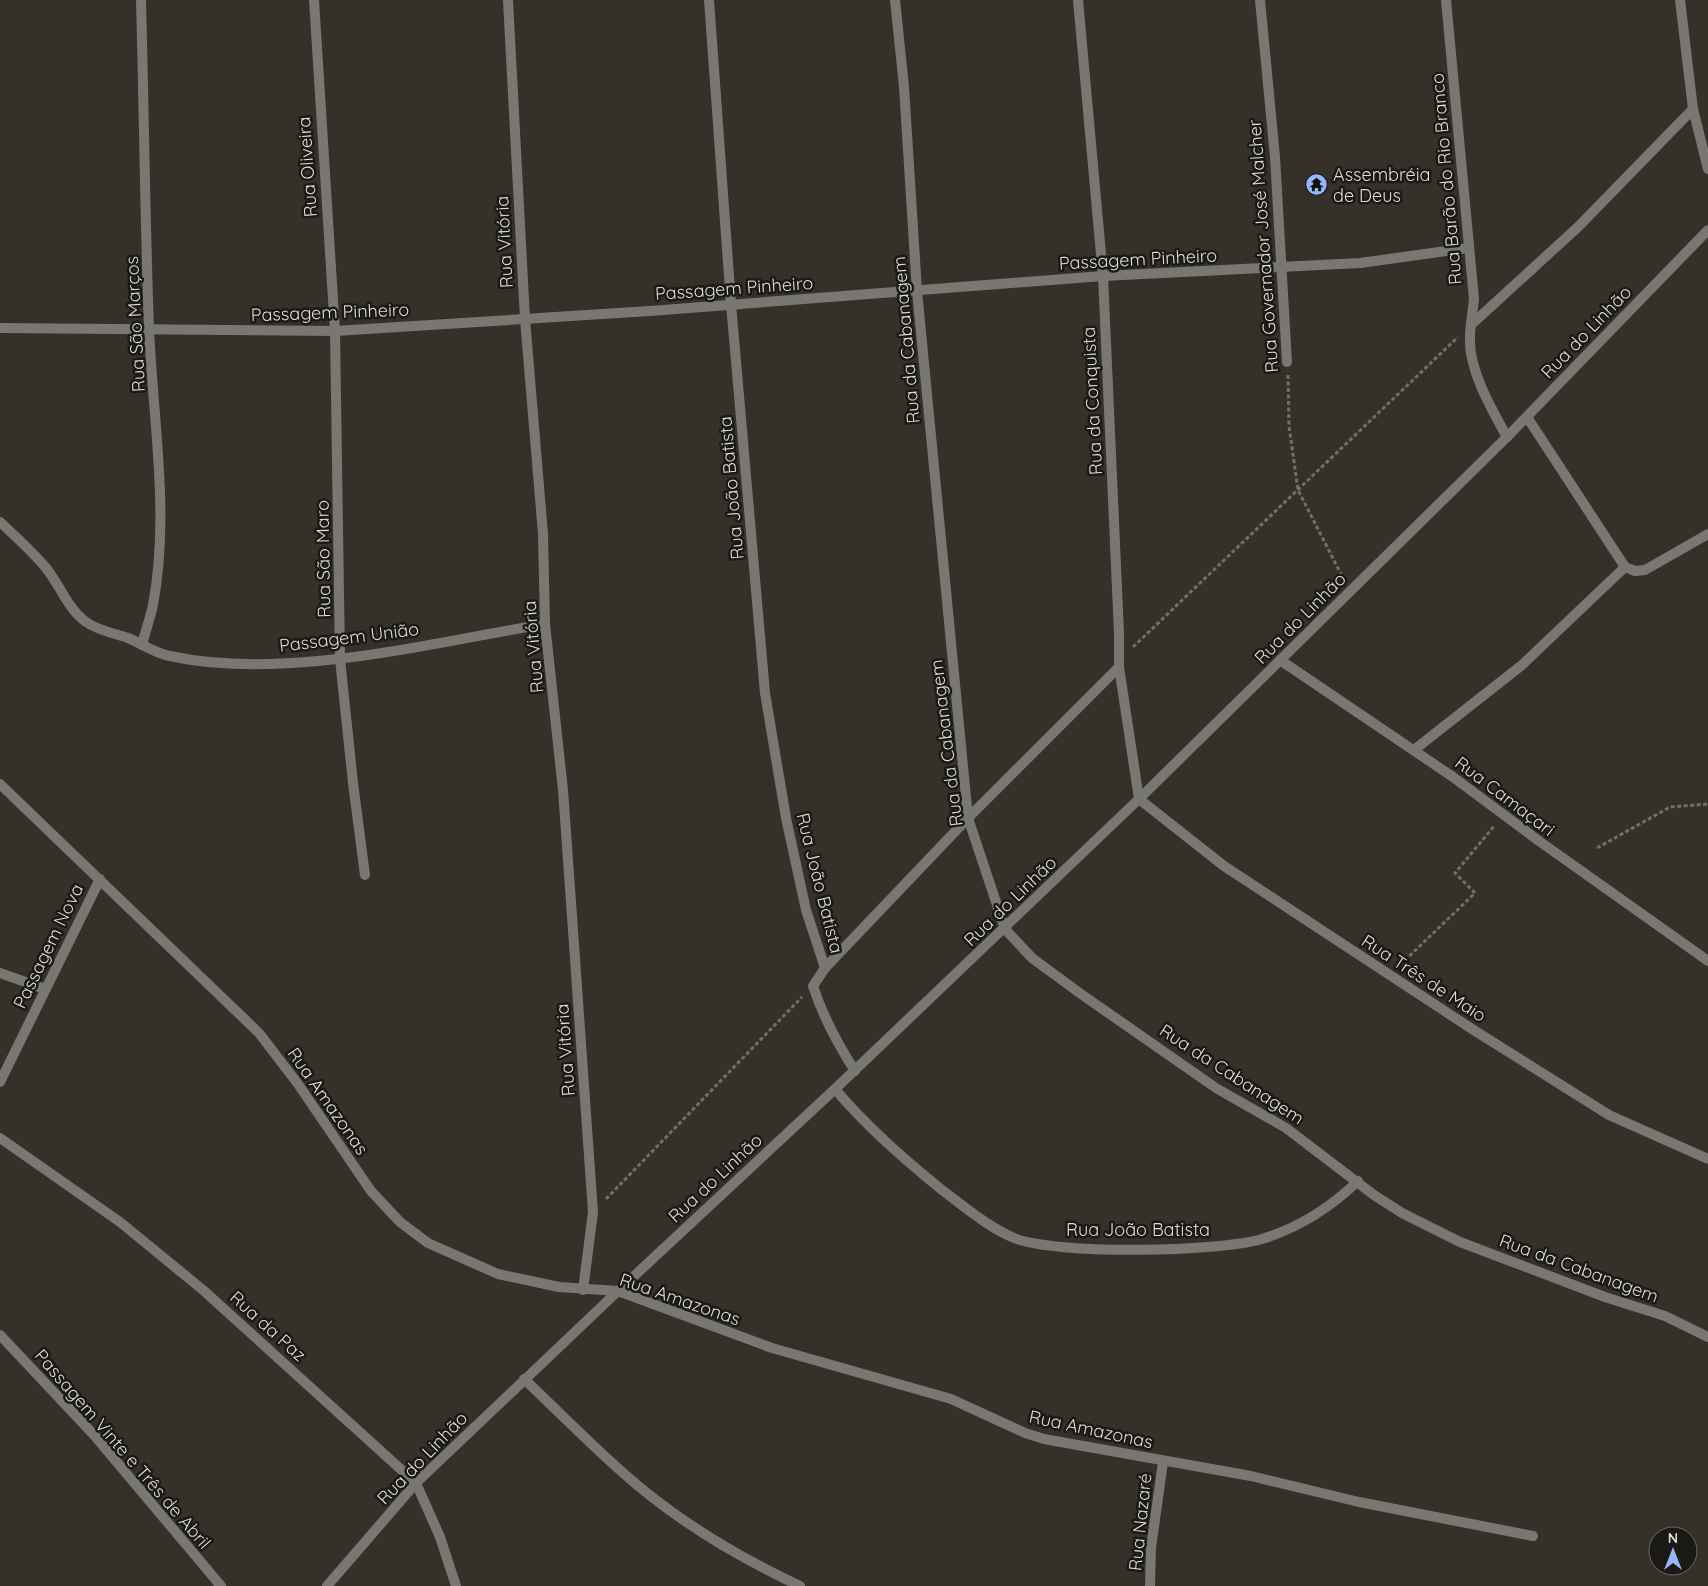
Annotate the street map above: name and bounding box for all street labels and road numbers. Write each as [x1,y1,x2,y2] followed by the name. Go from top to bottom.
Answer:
[1425,72,1467,286] street label: Rua Barão do Rio Branco
[292,116,322,218] street label: Rua Oliveira
[1243,119,1283,373] street label: Rua Governador José Malcher
[490,195,518,289] street label: Rua Vitória
[1058,243,1218,275] street label: Passagem Pinheiro
[120,255,150,393] street label: Rua São Marços
[887,255,925,425] street label: Rua da Cabanagem
[654,271,814,305] street label: Passagem Pinheiro
[1536,281,1636,383] street label: Rua do Linhão
[250,298,410,326] street label: Passagem Pinheiro
[1077,326,1107,476] street label: Rua da Conquista
[713,415,749,561] street label: Rua João Batista
[310,500,336,618] street label: Rua São Maro
[1249,567,1351,669] street label: Rua do Linhão
[518,600,548,694] street label: Rua Vitória
[278,617,420,657] street label: Passagem União
[924,658,968,828] street label: Rua da Cabanagem
[1451,751,1559,841] street label: Rua Camaçari
[791,810,849,956] street label: Rua João Batista
[959,851,1061,951] street label: Rua do Linhão
[8,880,88,1012] street label: Passagem Nova
[1357,929,1491,1027] street label: Rua Três de Maio
[550,1003,580,1097] street label: Rua Vitória
[1155,1019,1309,1129] street label: Rua da Cabanagem
[282,1043,374,1159] street label: Rua Amazonas
[663,1129,767,1227] street label: Rua do Linhão
[1066,1218,1210,1241] street label: Rua João Batista
[1496,1228,1662,1308] street label: Rua da Cabanagem
[617,1268,743,1330] street label: Rua Amazonas
[225,1286,311,1366] street label: Rua da Paz
[30,1344,216,1554] street label: Passagem Vinte e Três de Abril
[1027,1405,1155,1453] street label: Rua Amazonas
[372,1407,472,1509] street label: Rua do Linhão
[1123,1472,1157,1572] street label: Rua Nazaré

